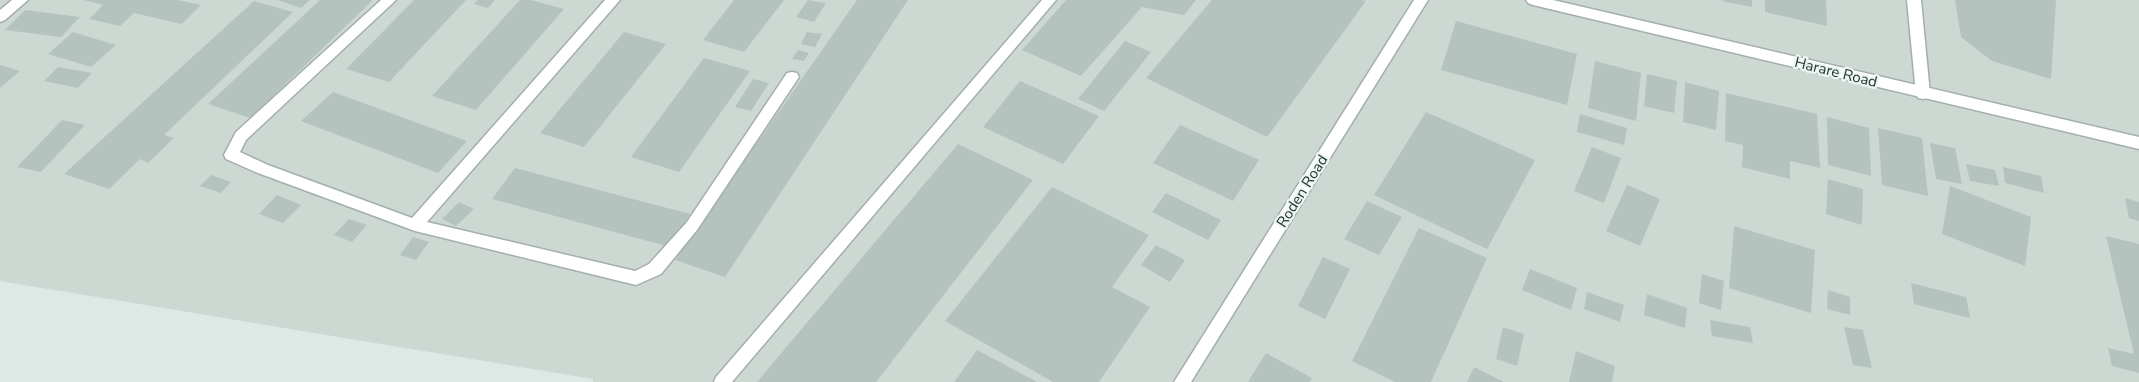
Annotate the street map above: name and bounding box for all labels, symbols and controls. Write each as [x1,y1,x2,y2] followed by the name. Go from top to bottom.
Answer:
[1793,52,1879,92] street label: Harare Road
[1272,151,1332,231] street label: Roden Road

